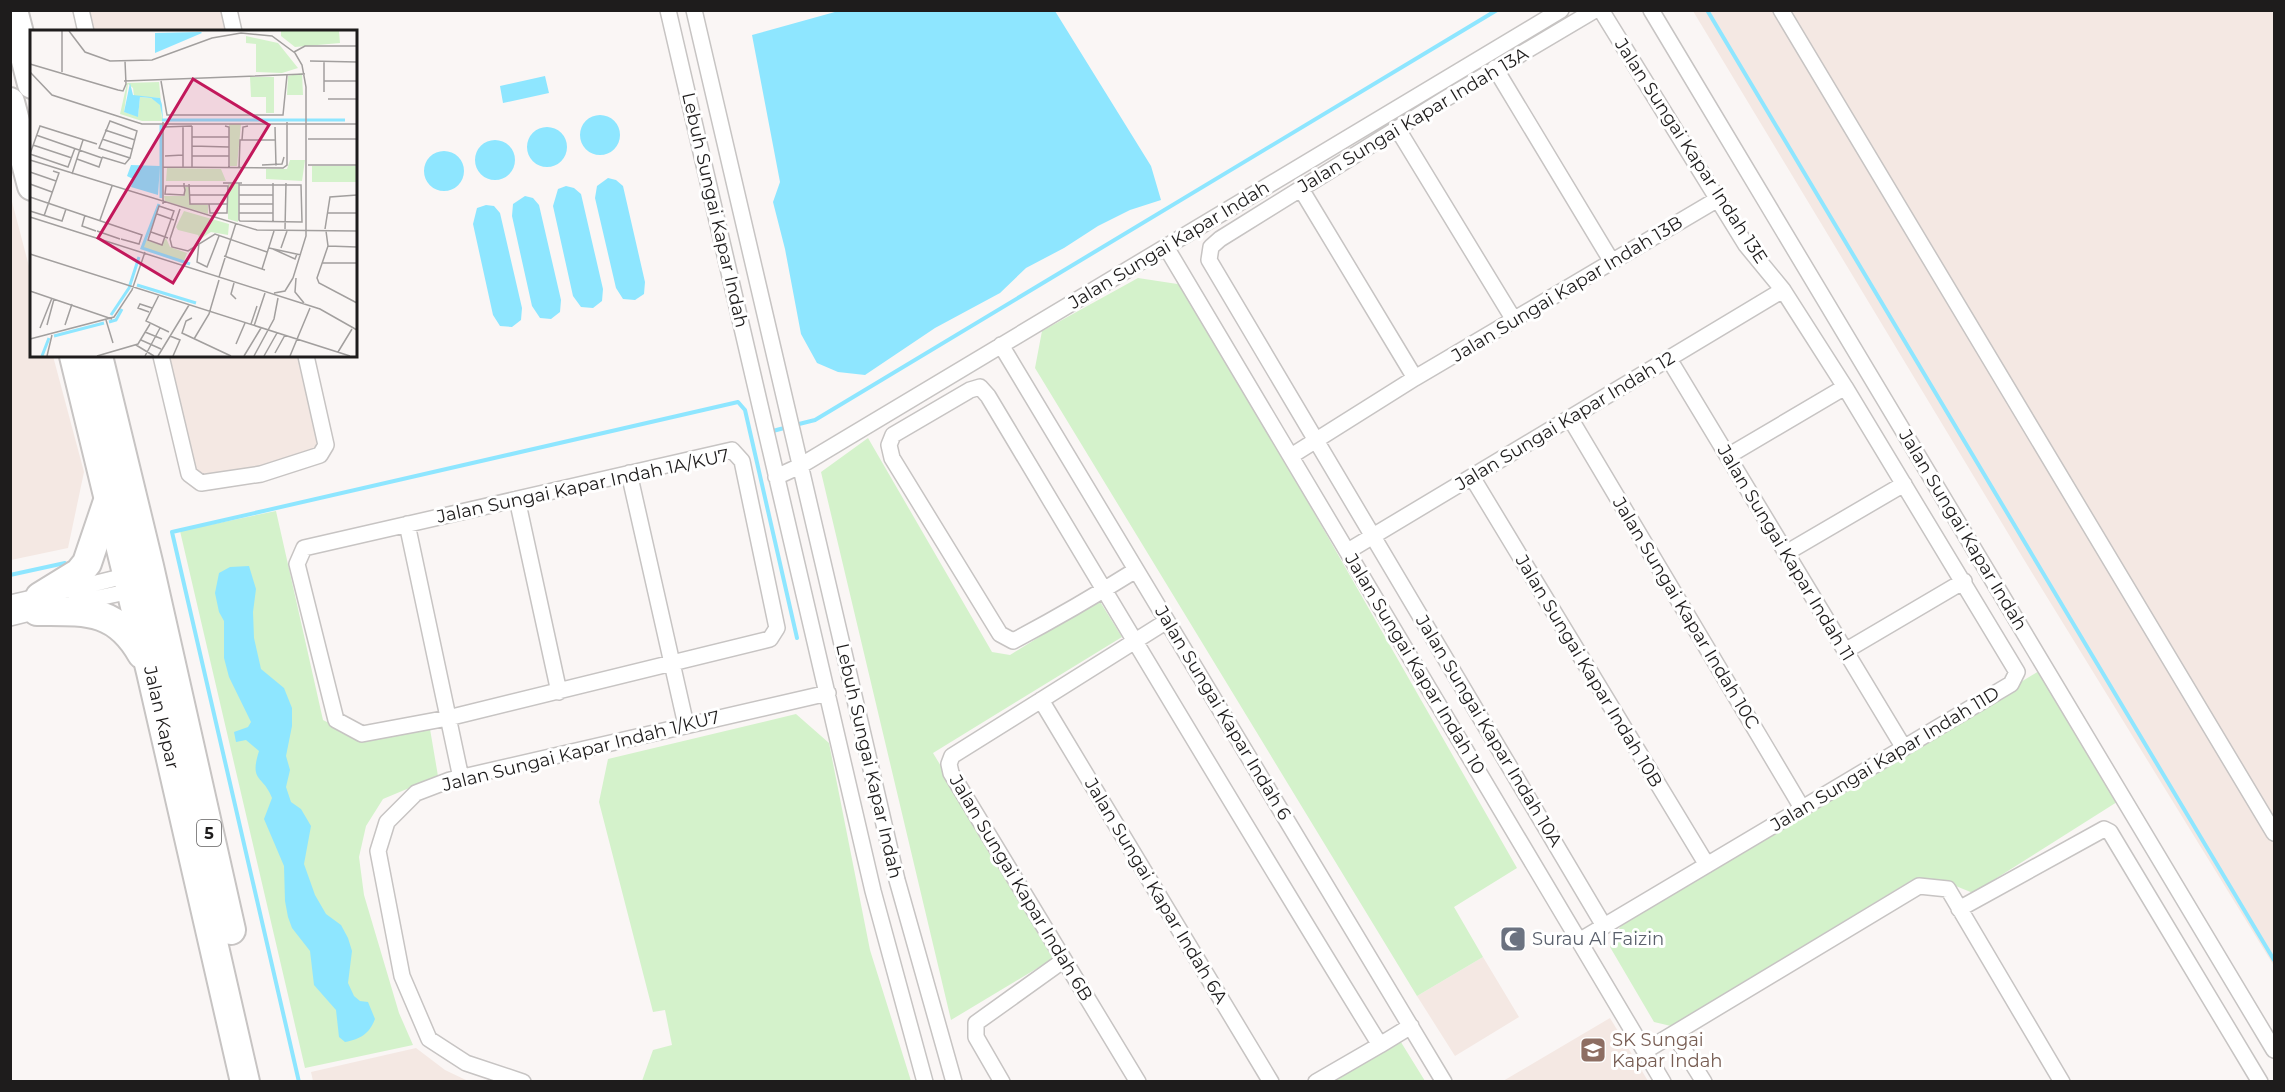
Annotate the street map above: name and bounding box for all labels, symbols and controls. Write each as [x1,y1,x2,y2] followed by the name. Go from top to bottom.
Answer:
[30,30,357,357] inset map
[1609,34,1772,268] street label: Jalan Sungai Kapar Indah 13E
[1293,42,1532,198] street label: Jalan Sungai Kapar Indah 13A
[677,90,753,330] street label: Lebuh Sungai Kapar Indah
[1064,176,1273,314] street label: Jalan Sungai Kapar Indah
[1447,211,1686,367] street label: Jalan Sungai Kapar Indah 13B
[1451,347,1679,496] street label: Jalan Sungai Kapar Indah 12
[1894,425,2032,634] street label: Jalan Sungai Kapar Indah
[1712,440,1859,665] street label: Jalan Sungai Kapar Indah 11
[434,444,731,528] street label: Jalan Sungai Kapar Indah 1A/KU7
[1608,492,1764,733] street label: Jalan Sungai Kapar Indah 10C
[1340,549,1490,778] street label: Jalan Sungai Kapar Indah 10
[1510,550,1667,791] street label: Jalan Sungai Kapar Indah 10B
[1150,601,1296,824] street label: Jalan Sungai Kapar Indah 6
[1411,610,1567,851] street label: Jalan Sungai Kapar Indah 10A
[831,641,907,881] street label: Lebuh Sungai Kapar Indah
[139,663,184,771] street label: Jalan Kapar
[1766,682,2003,837] street label: Jalan Sungai Kapar Indah 11D
[439,706,722,796] street label: Jalan Sungai Kapar Indah 1/KU7
[944,770,1097,1005] street label: Jalan Sungai Kapar Indah 6B
[1079,773,1232,1008] street label: Jalan Sungai Kapar Indah 6A
[197,820,221,846] road number: 5
[1498,924,1528,954] mosque icon: Surau Al Faizin
[1532,928,1664,950] place label: Surau Al Faizin
[1612,1029,1722,1072] place label: SK Sungai Kapar Indah
[1578,1035,1608,1065] school or university icon: SK Sungai Kapar Indah

